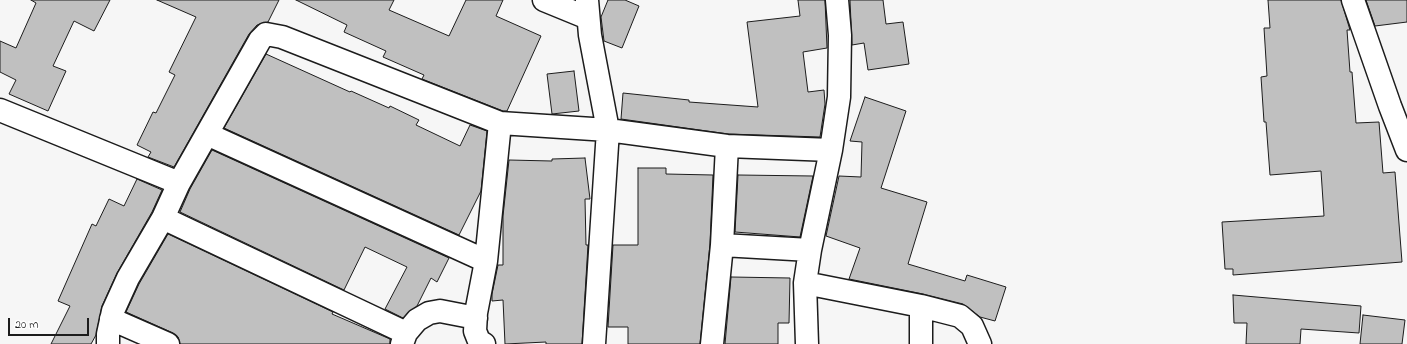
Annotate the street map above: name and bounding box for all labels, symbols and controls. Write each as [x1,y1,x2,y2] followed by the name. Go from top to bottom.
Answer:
[10,310,91,336] scale bar
[15,316,38,334] text: 20 m

